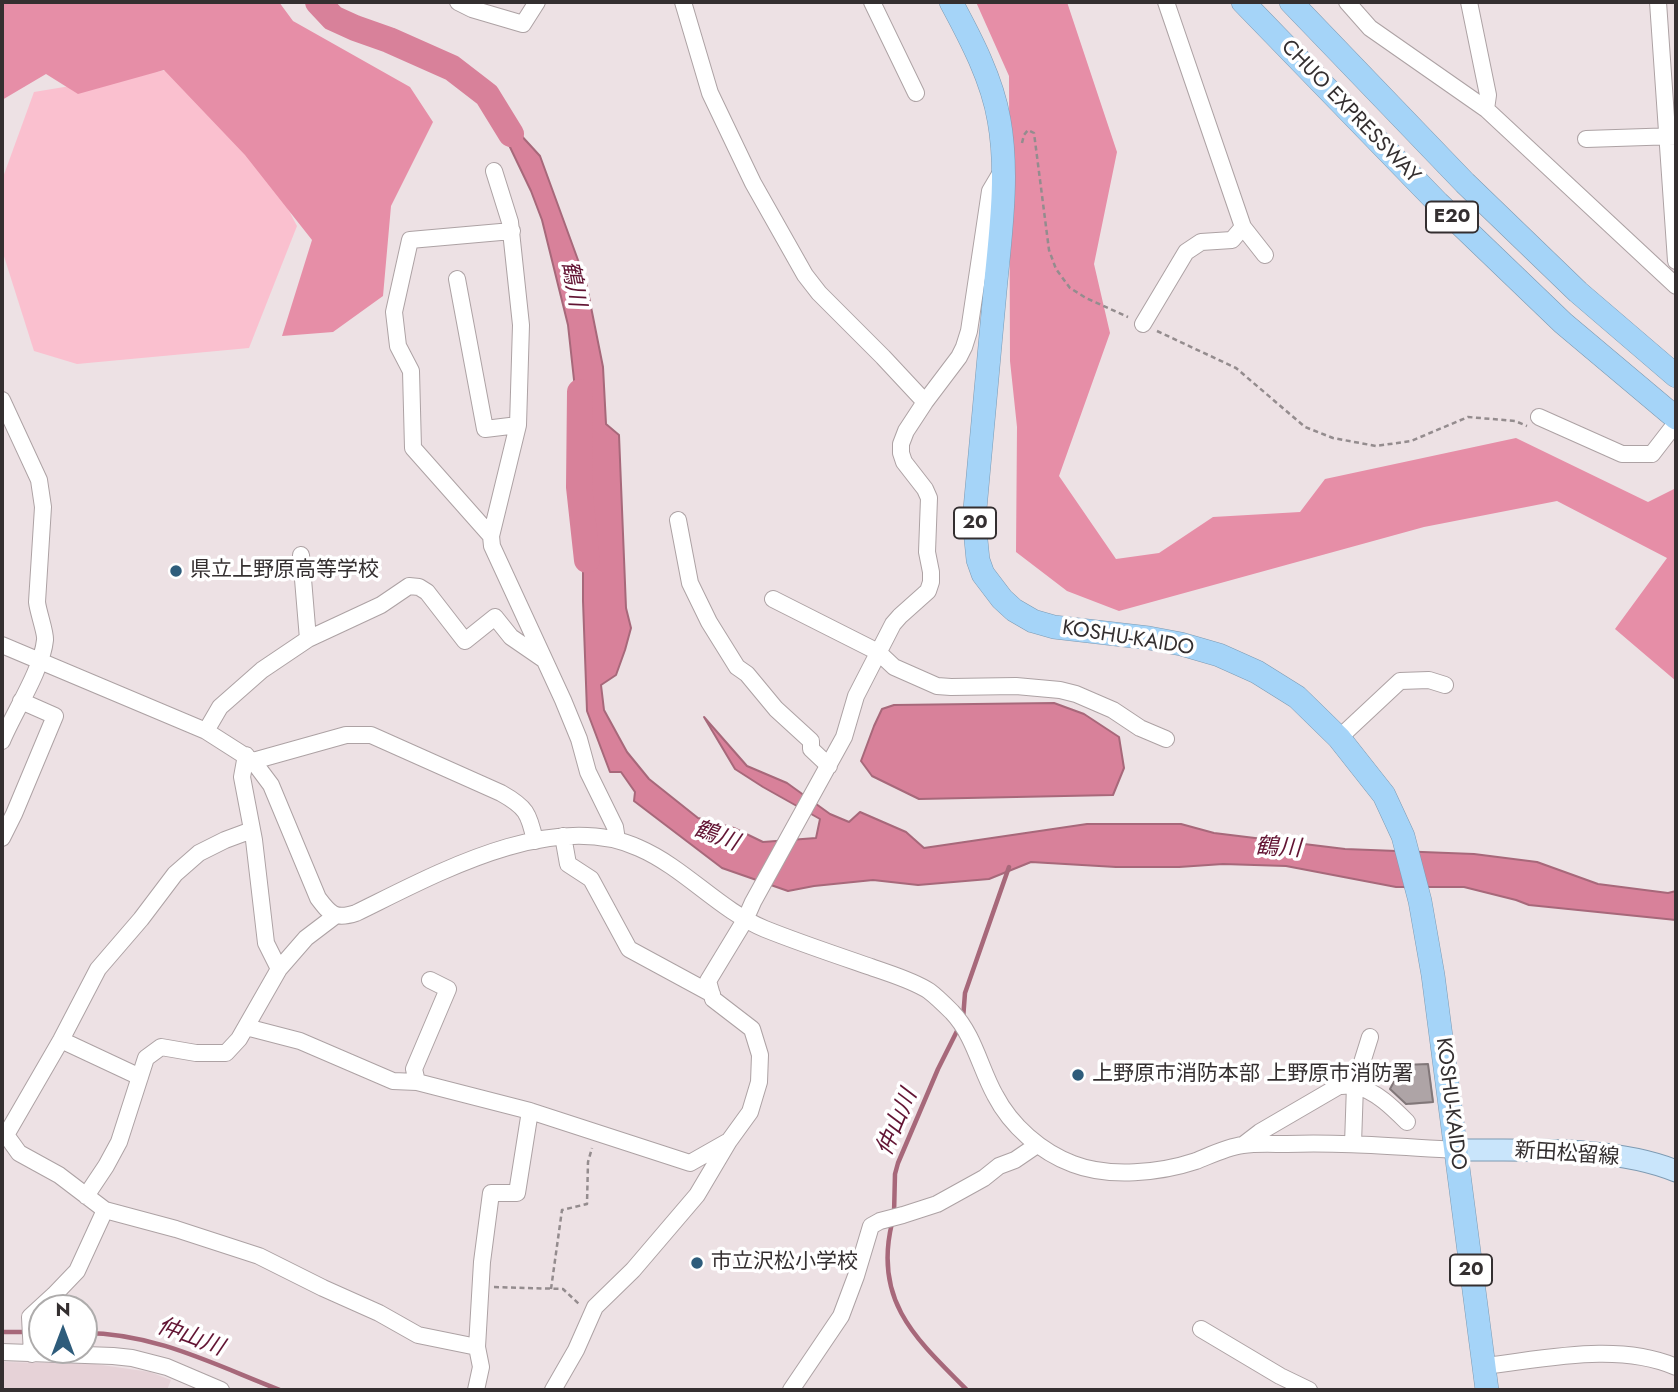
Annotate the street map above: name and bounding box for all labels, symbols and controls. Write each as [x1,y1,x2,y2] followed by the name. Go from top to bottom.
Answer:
[1275,35,1425,189] street label: CHUO EXPRESSWAY
[1426,202,1478,232] road number: E20
[554,259,590,309] water label: 鶴川
[954,508,996,538] road number: 20
[190,558,379,584] place label: 県立上野原高等学校
[168,563,184,579] marker: 県立上野原高等学校
[1060,616,1196,662] street label: KOSHU-KAIDO
[690,816,742,858] water label: 鶴川
[1254,834,1302,864] water label: 鶴川
[1429,1036,1471,1172] street label: KOSHU-KAIDO
[1092,1062,1413,1088] place label: 上野原市消防本部 上野原市消防署
[1070,1067,1086,1083] marker: 上野原市消防本部 上野原市消防署
[872,1086,924,1160] water label: 仲山川
[1514,1139,1620,1171] street label: 新田松留線
[711,1250,858,1276] place label: 市立沢松小学校
[1450,1254,1492,1286] road number: 20
[689,1255,705,1271] marker: 市立沢松小学校
[28,1294,98,1364] north arrow
[55,1296,71,1323] text: N
[153,1313,227,1363] water label: 仲山川

